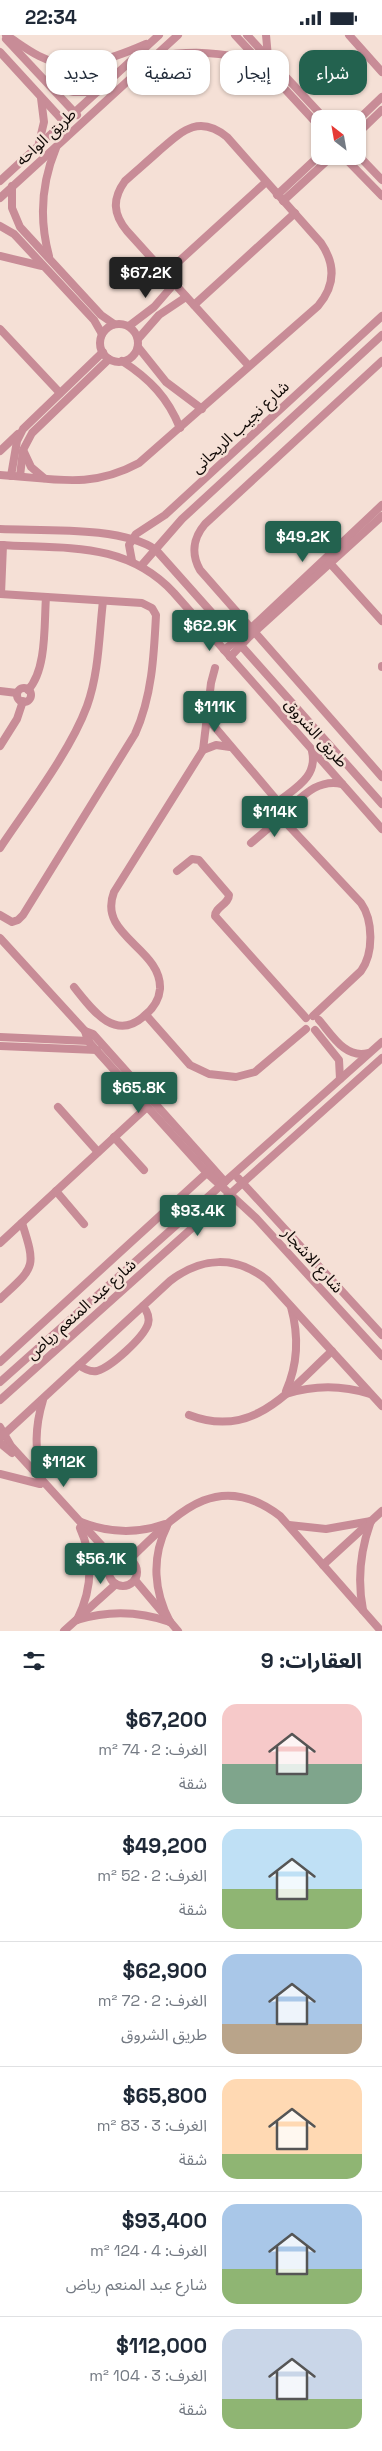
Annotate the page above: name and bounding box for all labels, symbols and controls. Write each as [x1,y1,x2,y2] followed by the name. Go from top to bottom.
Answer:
[25,5,77,30] text: 22:34
[46,50,117,95] chip: جديد
[127,50,210,95] chip: تصفية
[220,50,289,95] chip: إيجار
[299,50,367,95] chip: شراء
[11,104,81,170] street label: طريق الواحه
[311,110,366,165] north arrow
[311,110,366,165] map controls
[105,257,187,299] pin: $67.2K
[120,262,172,283] text: $67.2K
[186,376,295,479] street label: شارع نجيب الريحانى
[262,521,344,563] pin: $49.2K
[276,526,330,547] text: $49.2K
[169,609,251,652] pin: $62.9K
[183,615,237,636] text: $62.9K
[180,691,250,733] pin: $111K
[279,694,353,772] street label: طريق الشروق
[194,696,236,717] text: $111K
[240,795,310,838] pin: $114K
[253,801,297,822] text: $114K
[98,1071,180,1114] pin: $65.8K
[112,1077,166,1098] text: $65.8K
[157,1195,239,1237] pin: $93.4K
[171,1200,225,1221] text: $93.4K
[276,1222,348,1299] street label: شارع الاشجار
[21,1254,142,1366] street label: شارع عبد المنعم رياض
[29,1445,99,1488] pin: $112K
[42,1451,86,1472] text: $112K
[60,1543,142,1585] pin: $56.1K
[76,1548,126,1569] text: $56.1K
[20,1647,48,1675] icon: filters
[261,1647,362,1674] text: العقارات: 9
[126,1706,207,1733] text: $67,200
[262,1724,322,1784] icon: home
[98,1739,207,1760] text: الغرف: 2 · 74 m²
[179,1773,207,1794] text: شقة
[122,1832,207,1859] text: $49,200
[262,1849,322,1909] icon: home
[97,1865,207,1886] text: الغرف: 2 · 52 m²
[179,1899,207,1920] text: شقة
[123,1957,207,1984] text: $62,900
[262,1974,322,2034] icon: home
[98,1990,207,2011] text: الغرف: 2 · 72 m²
[121,2024,207,2045] text: طريق الشروق
[123,2082,207,2109] text: $65,800
[262,2099,322,2159] icon: home
[97,2115,207,2136] text: الغرف: 3 · 83 m²
[179,2149,207,2170] text: شقة
[122,2207,207,2234] text: $93,400
[262,2224,322,2284] icon: home
[90,2240,207,2261] text: الغرف: 4 · 124 m²
[66,2274,207,2295] text: شارع عبد المنعم رياض
[116,2332,207,2359] text: $112,000
[262,2349,322,2409] icon: home
[89,2365,207,2386] text: الغرف: 3 · 104 m²
[179,2399,207,2420] text: شقة

